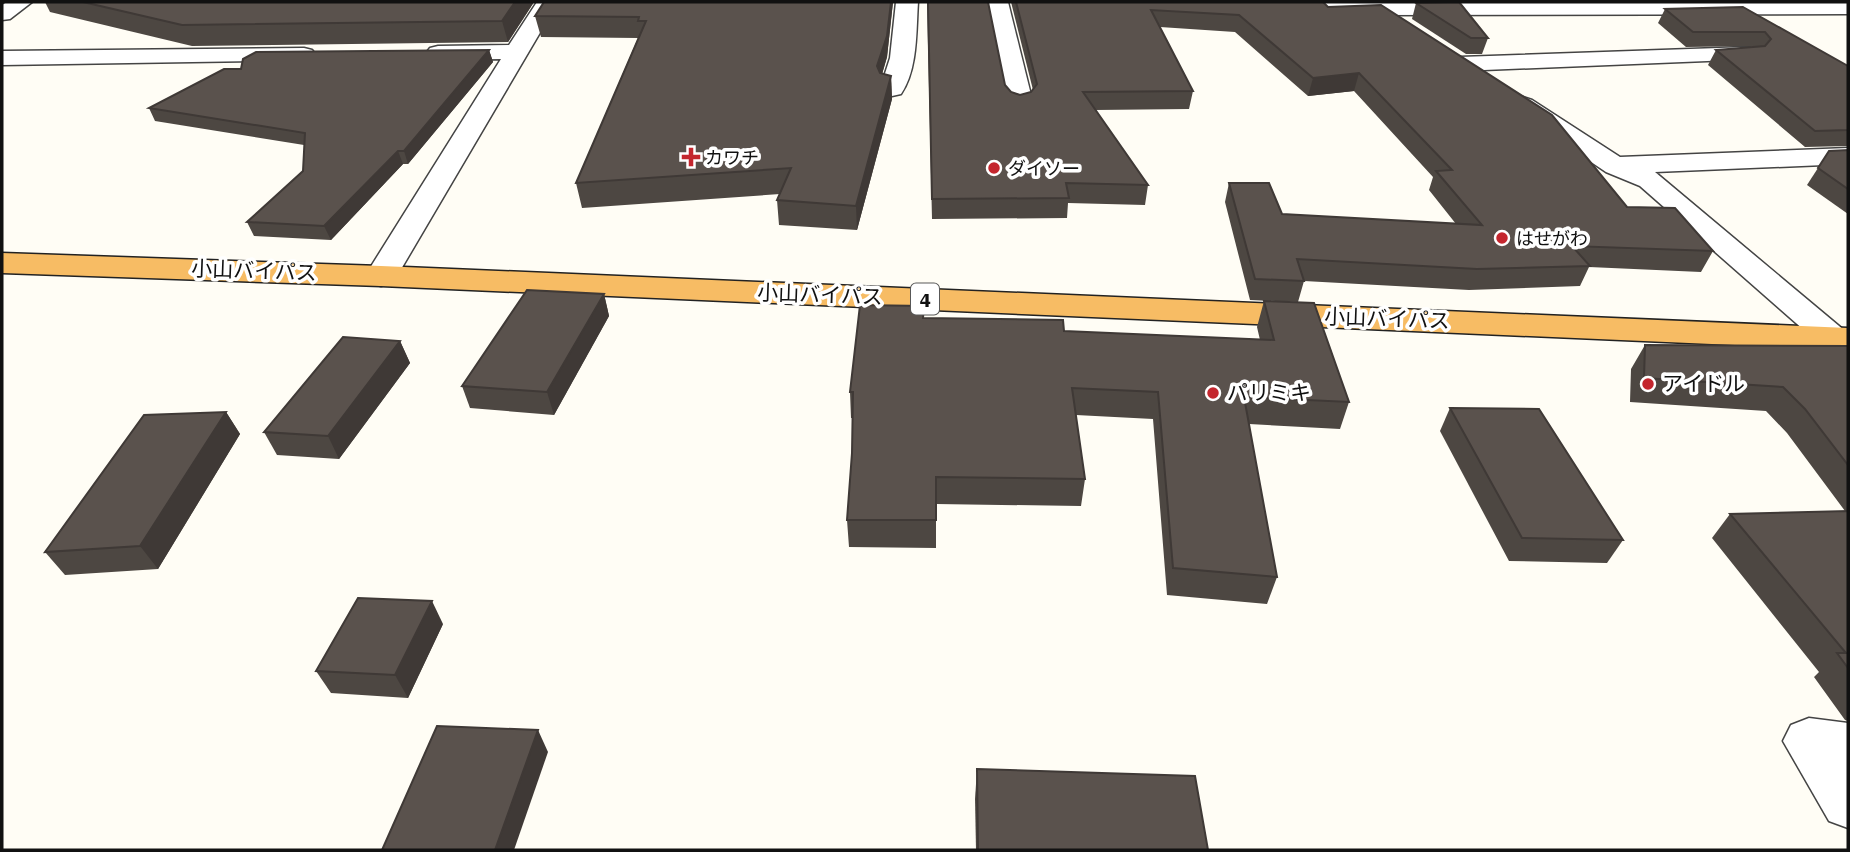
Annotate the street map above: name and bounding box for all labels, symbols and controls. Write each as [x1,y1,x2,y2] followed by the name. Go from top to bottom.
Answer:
[705,147,759,168] place label: カワチ
[683,149,699,165] marker: カワチ
[1008,158,1080,179] place label: ダイソー
[986,160,1002,176] marker: ダイソー
[1516,228,1588,249] place label: はせがわ
[1494,230,1510,246] marker: はせがわ
[191,257,317,285] street label: 小山バイパス
[757,281,883,309] street label: 小山バイパス
[911,284,939,314] road number: 4
[1324,305,1450,333] street label: 小山バイパス
[1662,372,1745,396] place label: アイドル
[1640,376,1656,392] marker: アイドル
[1227,381,1311,405] place label: パリミキ
[1205,385,1221,401] marker: パリミキ

